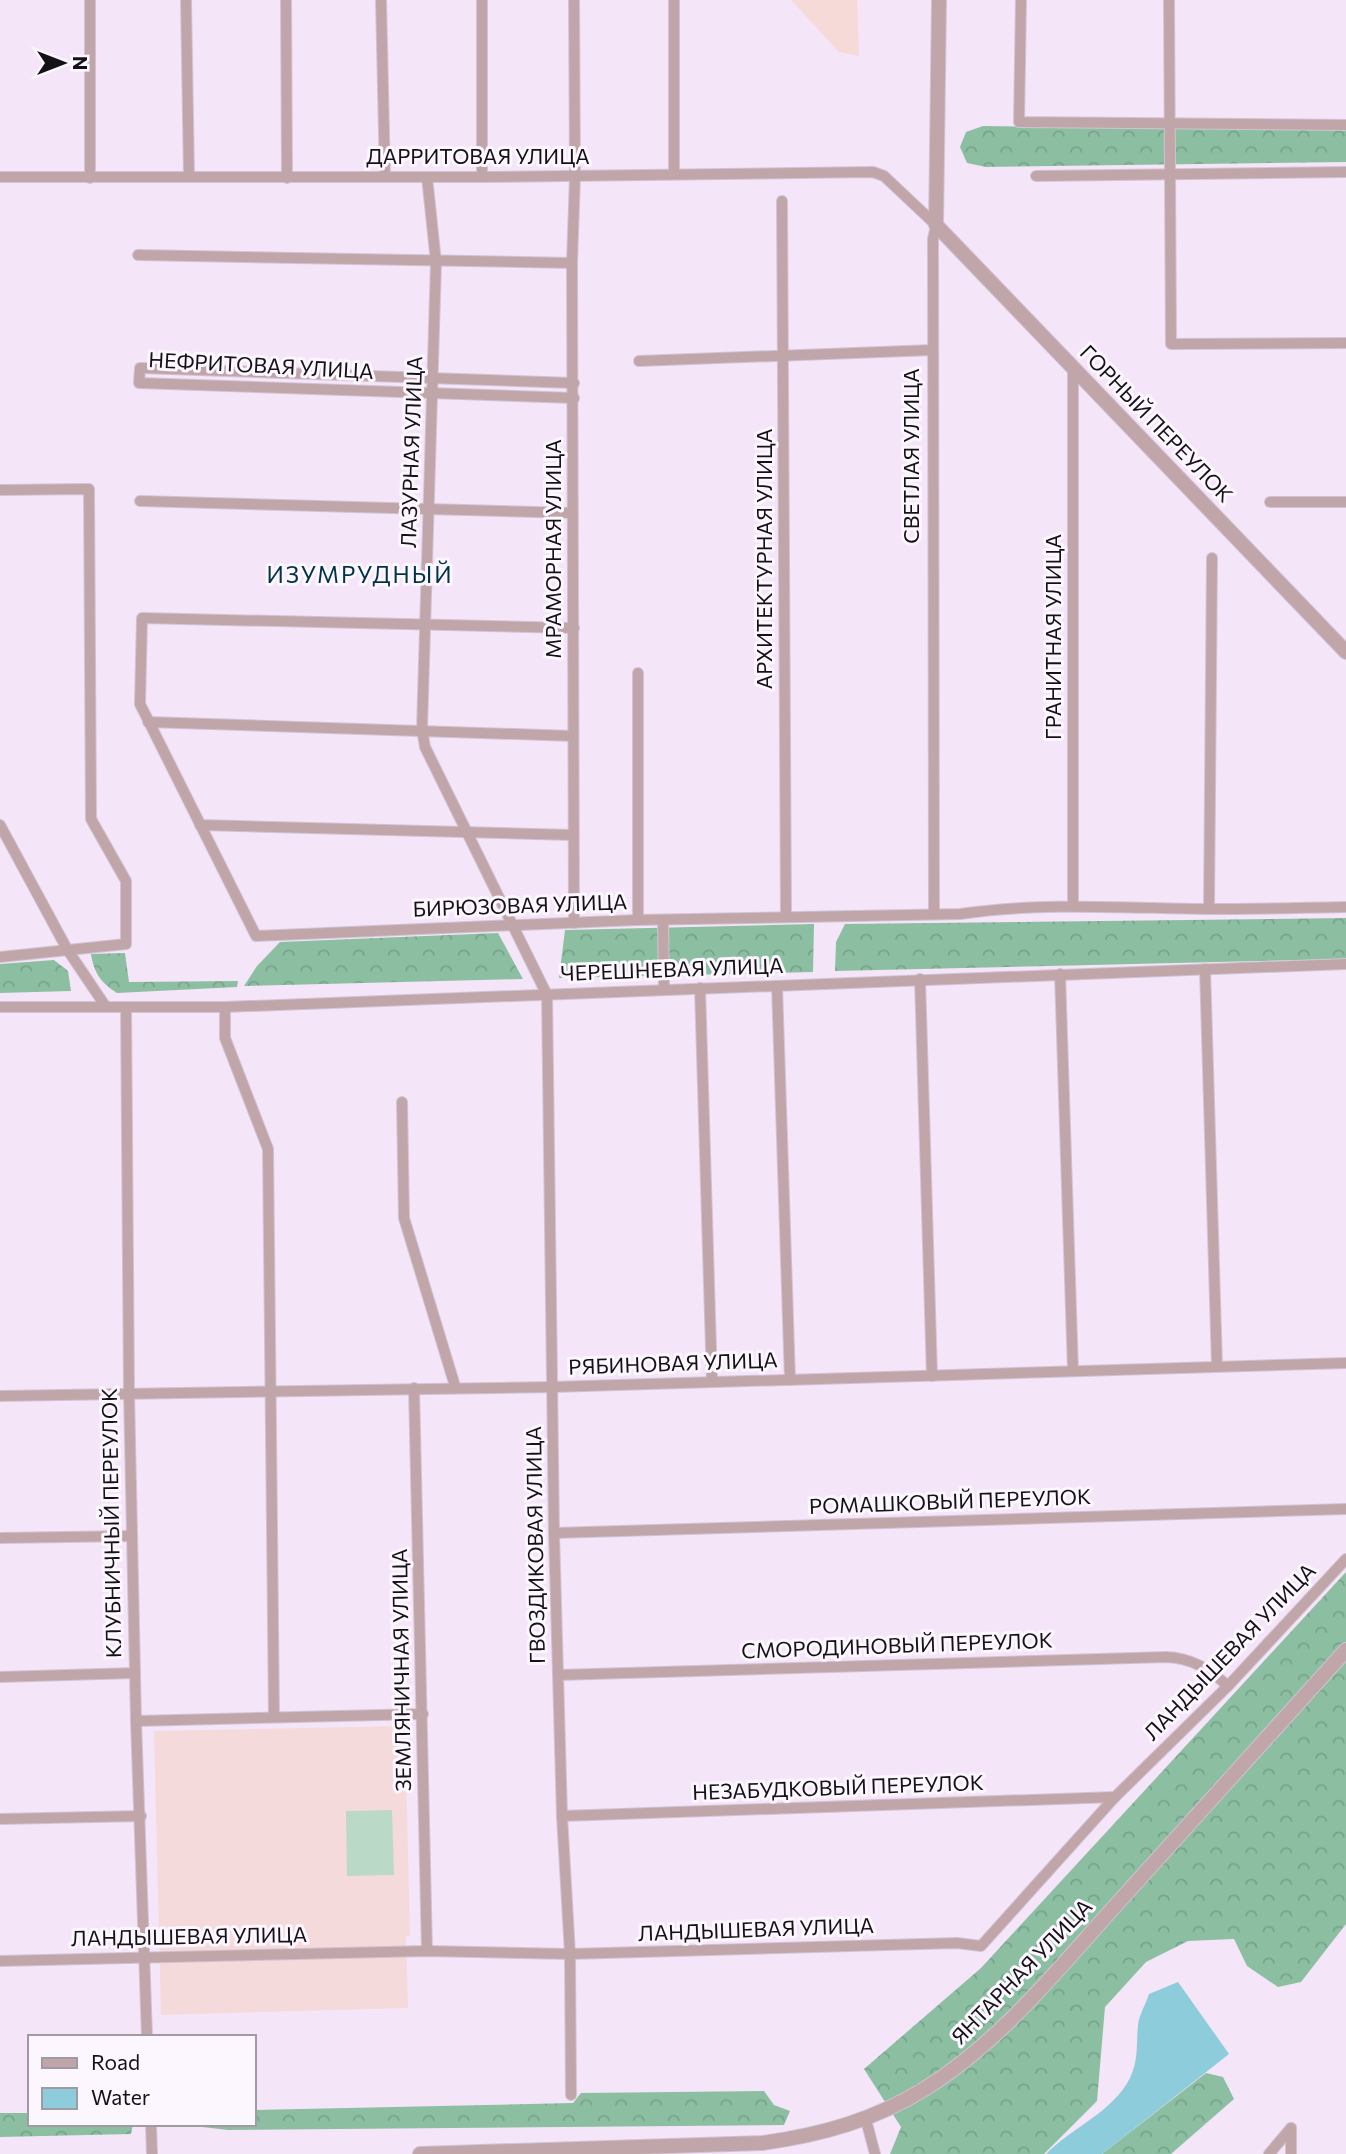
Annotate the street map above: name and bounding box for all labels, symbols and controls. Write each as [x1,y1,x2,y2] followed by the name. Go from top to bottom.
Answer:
[28,28,98,98] north arrow
[69,56,92,70] text: N
[366,143,590,168] street label: ДАРРИТОВАЯ УЛИЦА
[1076,339,1239,507] street label: ГОРНЫЙ ПЕРЕУЛОК
[148,346,374,383] street label: НЕФРИТОВАЯ УЛИЦА
[395,356,426,548] street label: ЛАЗУРНАЯ УЛИЦА
[898,368,923,544] street label: СВЕТЛАЯ УЛИЦА
[751,429,776,689] street label: АРХИТЕКТУРНАЯ УЛИЦА
[540,439,565,659] street label: МРАМОРНАЯ УЛИЦА
[1040,534,1065,740] street label: ГРАНИТНАЯ УЛИЦА
[266,560,454,588] district label: ИЗУМРУДНЫЙ
[412,888,628,921] street label: БИРЮЗОВАЯ УЛИЦА
[560,952,784,985] street label: ЧЕРЕШНЕВАЯ УЛИЦА
[568,1346,778,1379] street label: РЯБИНОВАЯ УЛИЦА
[96,1388,125,1658] street label: КЛУБНИЧНЫЙ ПЕРЕУЛОК
[520,1426,549,1664] street label: ГВОЗДИКОВАЯ УЛИЦА
[808,1483,1091,1518] street label: РОМАШКОВЫЙ ПЕРЕУЛОК
[386,1548,415,1792] street label: ЗЕМЛЯНИЧНАЯ УЛИЦА
[1138,1557,1320,1745] street label: ЛАНДЫШЕВАЯ УЛИЦА
[741,1627,1053,1662] street label: СМОРОДИНОВЫЙ ПЕРЕУЛОК
[692,1769,984,1804] street label: НЕЗАБУДКОВЫЙ ПЕРЕУЛОК
[945,1893,1097,2049] street label: ЯНТАРНАЯ УЛИЦА
[638,1912,874,1945] street label: ЛАНДЫШЕВАЯ УЛИЦА
[71,1921,307,1950] street label: ЛАНДЫШЕВАЯ УЛИЦА
[28,2035,256,2126] legend
[91,2049,140,2074] text: Road
[91,2084,150,2109] text: Water

